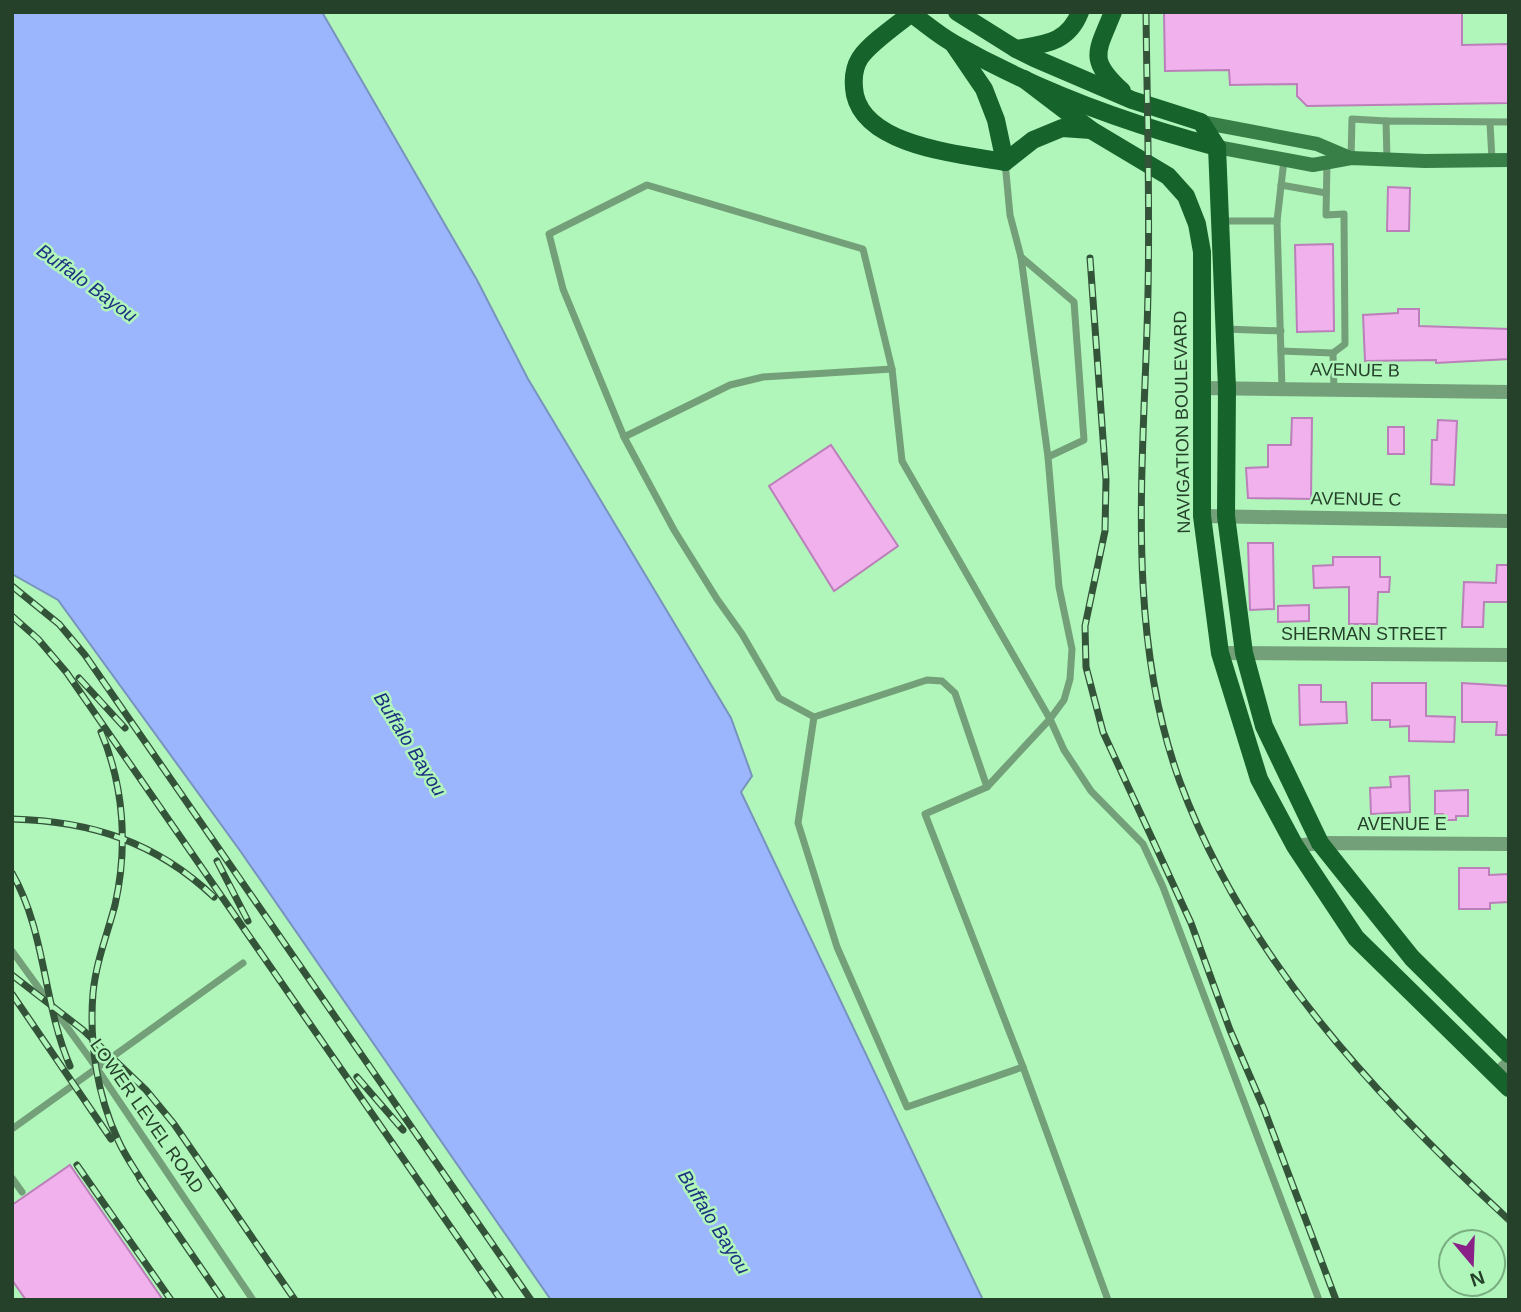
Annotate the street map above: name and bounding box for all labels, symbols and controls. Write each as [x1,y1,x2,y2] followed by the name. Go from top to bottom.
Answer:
[33,240,141,327] water label: Buffalo Bayou
[1170,310,1194,534] street label: NAVIGATION BOULEVARD
[1310,359,1400,381] street label: AVENUE B
[1310,488,1402,510] street label: AVENUE C
[1281,624,1447,644] street label: SHERMAN STREET
[370,688,450,800] water label: Buffalo Bayou
[1357,814,1447,834] street label: AVENUE E
[86,1035,208,1197] street label: LOWER LEVEL ROAD
[674,1166,754,1278] water label: Buffalo Bayou
[1437,1228,1507,1298] north arrow
[1467,1266,1487,1291] text: N

